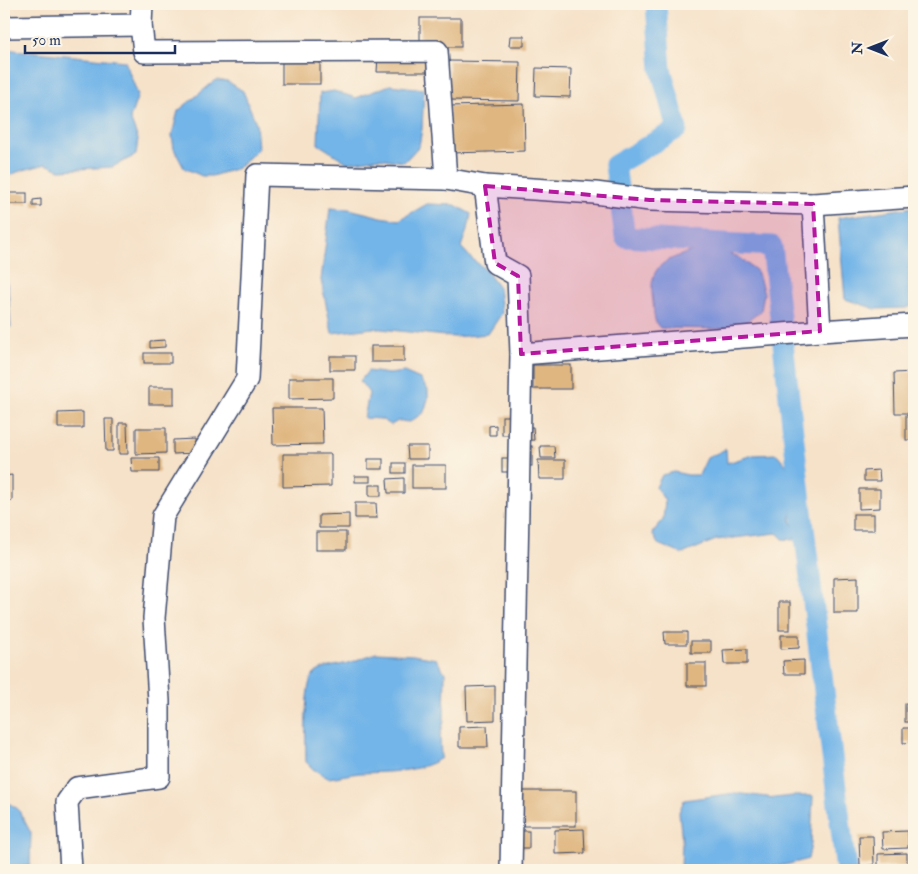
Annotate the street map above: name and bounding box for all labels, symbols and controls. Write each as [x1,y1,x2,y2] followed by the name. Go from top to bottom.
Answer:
[25,22,175,54] scale bar
[846,22,896,72] north arrow
[32,31,61,50] text: 50 m
[849,41,866,55] text: N

